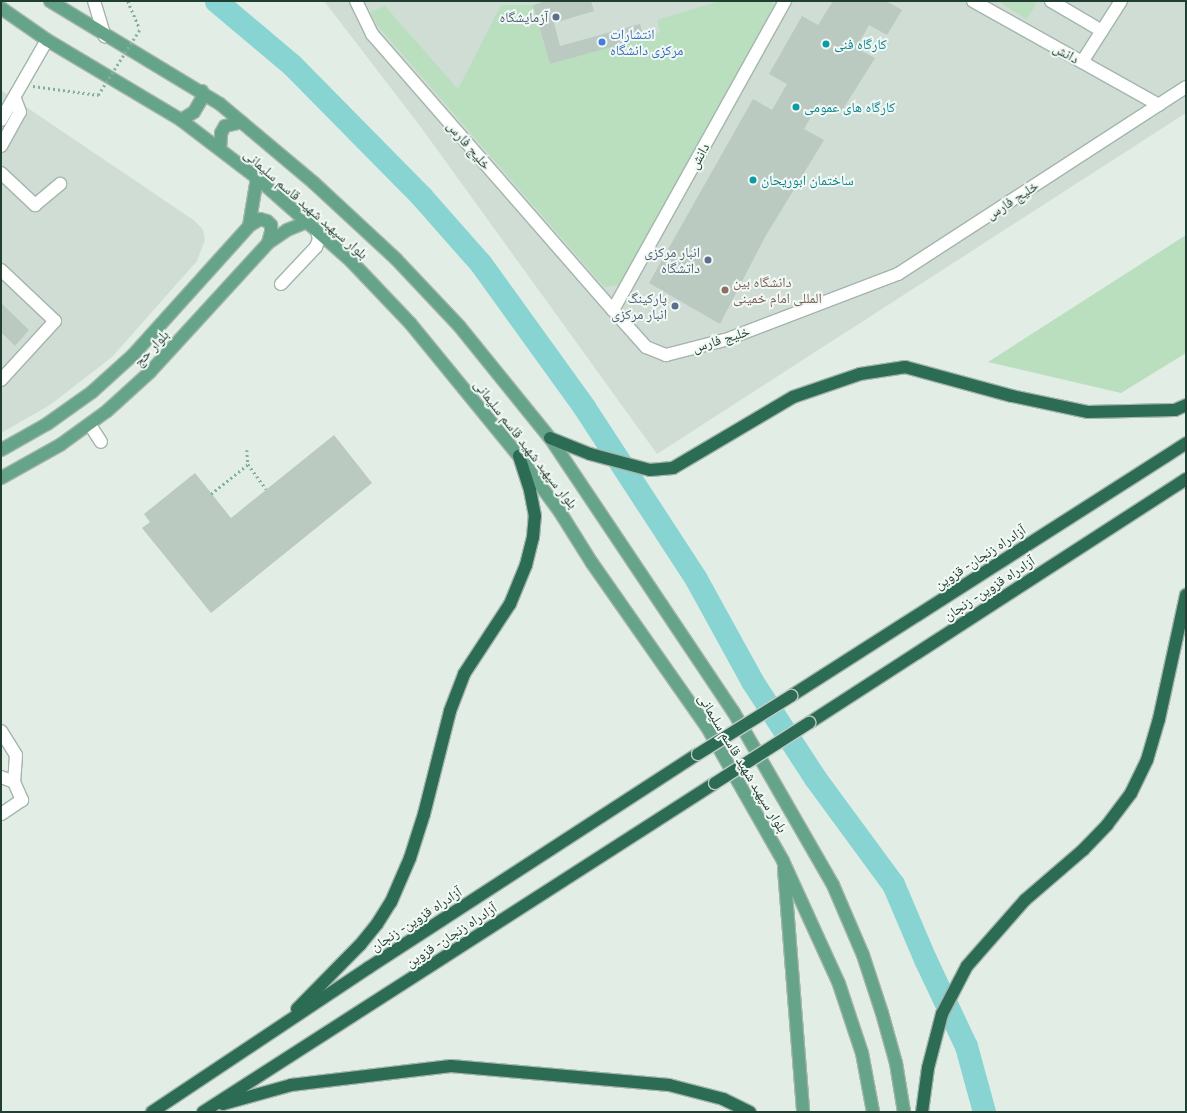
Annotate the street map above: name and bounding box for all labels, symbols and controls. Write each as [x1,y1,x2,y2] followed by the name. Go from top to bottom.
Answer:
[500,9,548,25] place label: آزمایشگاه
[551,12,561,22] marker: آزمایشگاه
[610,26,683,58] place label: انتشارات مرکزی دانشگاه
[834,36,887,52] place label: کارگاه فنی
[597,37,607,47] marker: انتشارات مرکزی دانشگاه
[821,39,831,49] marker: کارگاه فنی
[1050,39,1082,67] street label: دانش
[804,99,895,115] place label: کارگاه های عمومی
[791,102,801,112] marker: کارگاه های عمومی
[443,117,495,173] street label: خلیج فارس
[685,140,713,172] street label: دانش
[240,145,372,263] street label: بلوار سپهبد شهید قاسم سلیمانی
[761,172,854,188] place label: ساختمان ابوریحان
[748,175,758,185] marker: ساختمان ابوریحان
[983,177,1041,223] street label: خلیج فارس
[644,244,700,276] place label: انبار مرکزی داتشگاه
[703,255,713,265] marker: انبار مرکزی داتشگاه
[733,274,822,306] place label: دانشگاه بین المللی امام خمینی
[720,285,730,295] marker: دانشگاه بین المللی امام خمینی
[611,290,667,322] place label: پارکینگ انبار مرکزی
[670,301,680,311] marker: پارکینگ انبار مرکزی
[690,322,752,356] street label: خلیج فارس
[130,326,172,370] street label: بلوار حج
[470,376,582,512] street label: بلوار سپهبد شهید قاسم سلیمانی
[930,520,1030,594] street label: آزادراه زنجان - قزوین
[939,551,1039,625] street label: آزادراه قزوین - زنجان
[695,690,791,836] street label: بلوار سپهبد شهید قاسم سلیمانی
[366,882,466,956] street label: آزادراه قزوین - زنجان
[401,898,501,972] street label: آزادراه زنجان - قزوین

